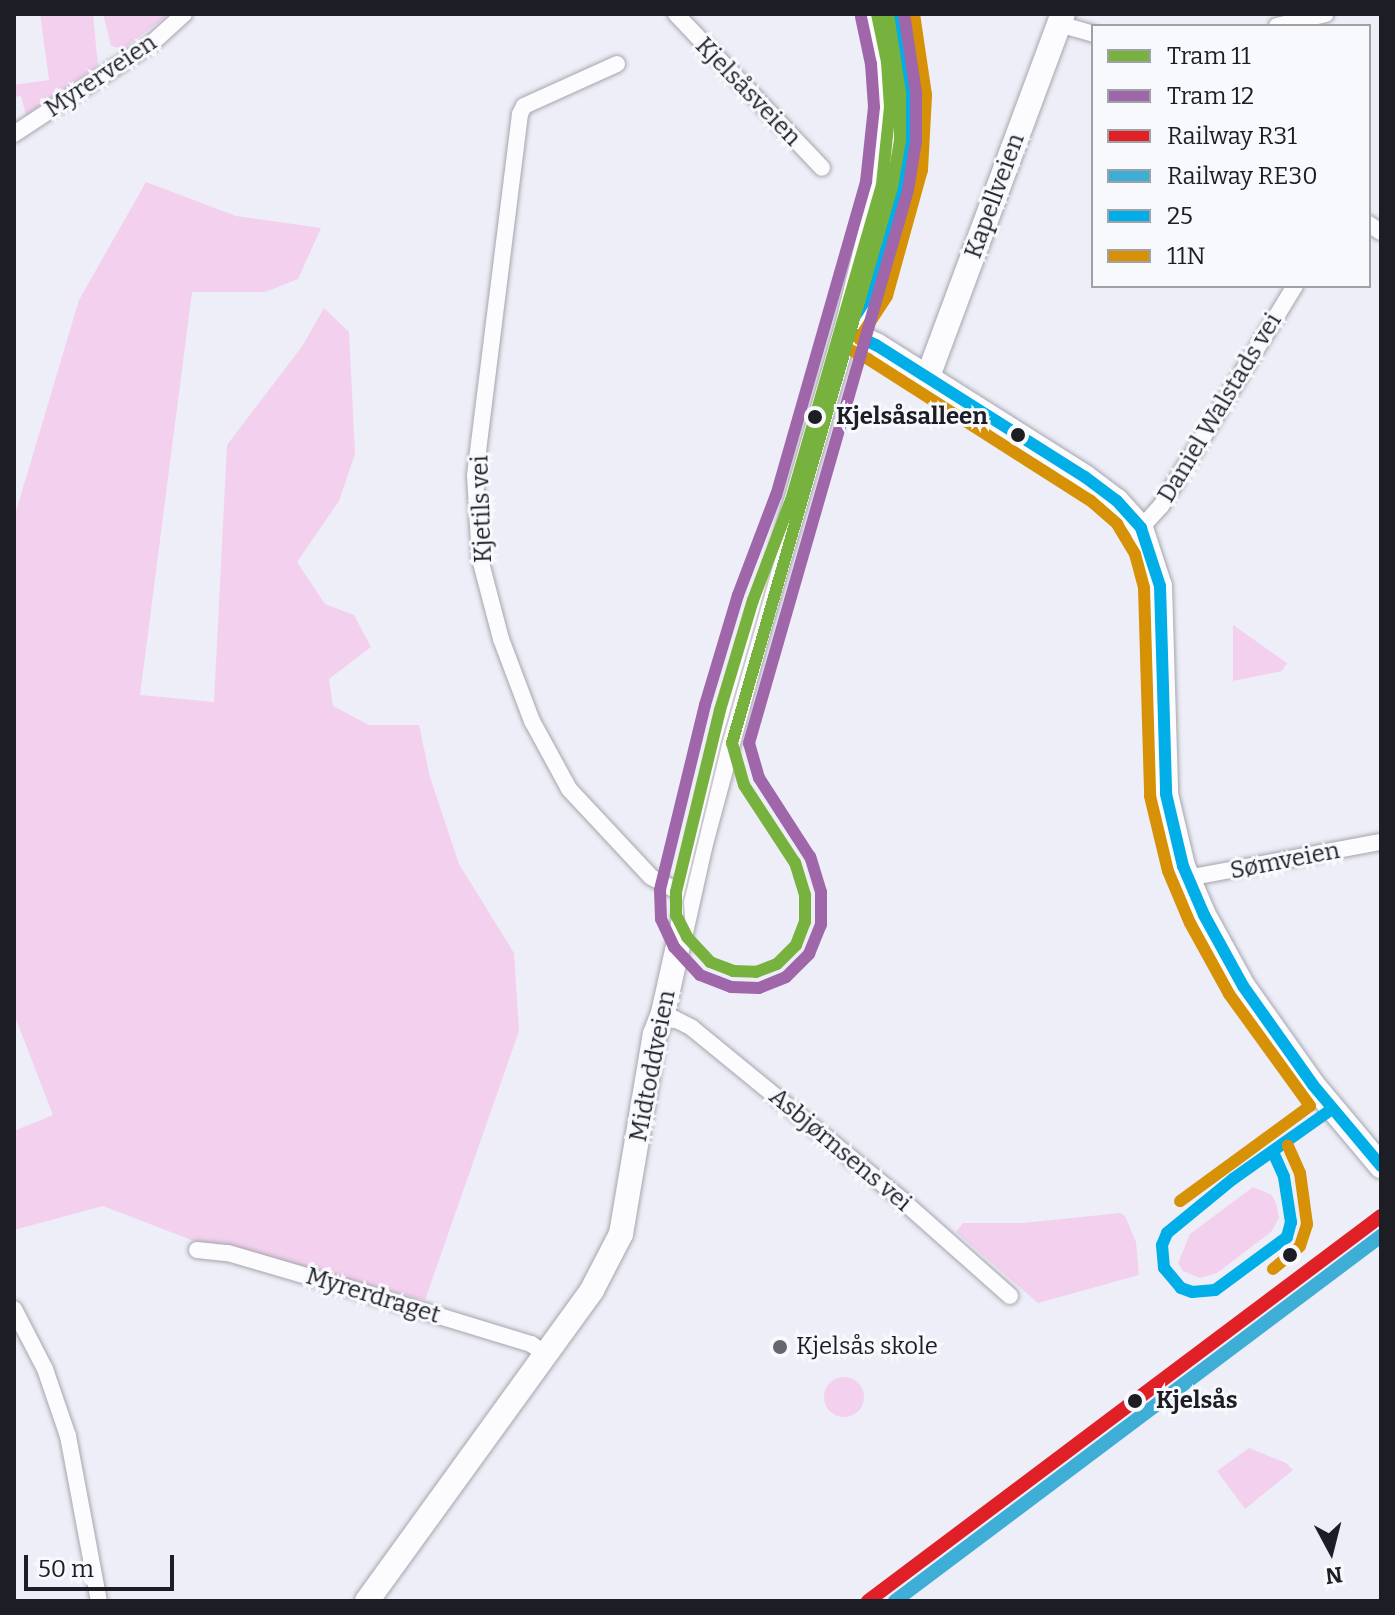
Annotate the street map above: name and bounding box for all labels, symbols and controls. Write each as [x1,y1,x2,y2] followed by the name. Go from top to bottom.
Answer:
[1091,24,1371,288] legend
[40,28,162,124] street label: Myrerveien
[689,32,807,152] street label: Kjelsåsveien
[1167,42,1251,70] text: Tram 11
[1167,82,1254,110] text: Tram 12
[1167,122,1297,150] text: Railway R31
[959,130,1031,262] street label: Kapellveien
[1167,162,1318,190] text: Railway RE30
[1167,202,1193,230] text: 25
[1167,242,1206,270] text: 11N
[1152,308,1288,508] street label: Daniel Walstads vei
[801,403,829,431] marker: Kjelsåsalleen
[836,403,988,431] place label: Kjelsåsalleen
[1010,427,1026,443] unlabelled marker
[466,455,498,563] street label: Kjetils vei
[1228,836,1342,886] street label: Sømveien
[624,988,682,1144] street label: Midtoddveien
[763,1082,917,1218] street label: Asbjørnsens vei
[1282,1247,1298,1263] unlabelled marker
[303,1262,443,1330] street label: Myrerdraget
[796,1333,938,1361] place label: Kjelsås skole
[771,1338,789,1356] marker: Kjelsås skole
[1121,1387,1149,1415] marker: Kjelsås
[1156,1387,1238,1415] place label: Kjelsås
[1291,1511,1371,1591] north arrow
[28,1539,178,1589] scale bar
[38,1555,94,1583] text: 50 m
[1324,1561,1344,1590] text: N

